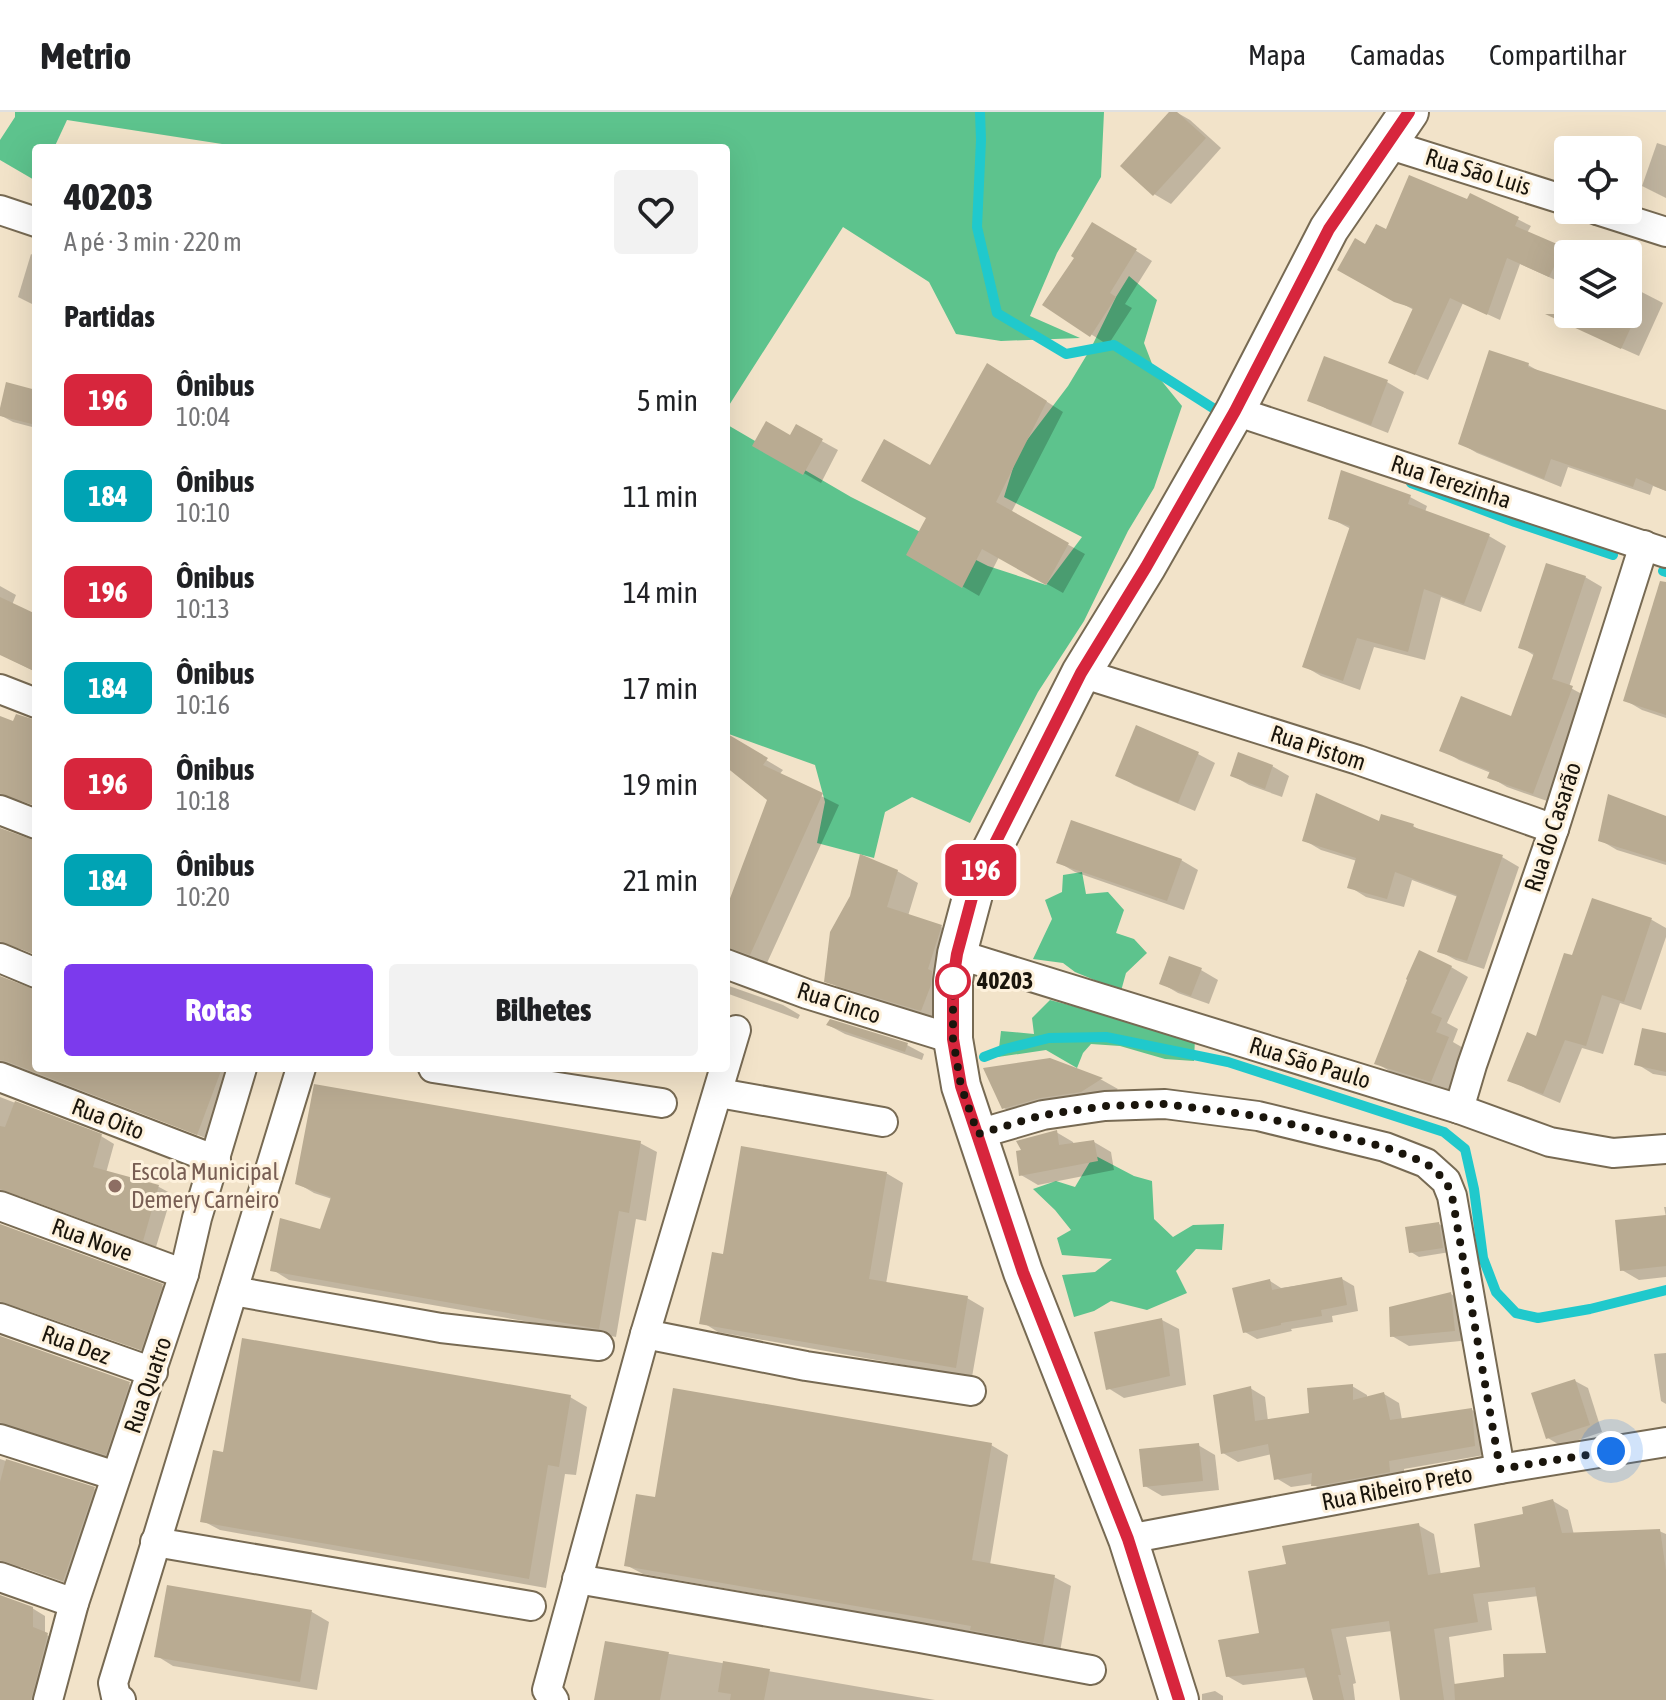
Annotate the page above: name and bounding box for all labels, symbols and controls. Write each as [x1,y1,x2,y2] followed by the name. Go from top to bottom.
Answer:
[40,34,131,77] text: Metrio
[1248,39,1306,71] text: Mapa
[1350,39,1445,71] text: Camadas
[1489,39,1626,71] text: Compartilhar
[1554,136,1642,328] map controls
[1554,136,1642,224] button: locate
[1422,143,1534,200] street label: Rua São Luis
[614,170,698,254] button: heart
[64,175,153,218] text: 40203
[64,227,242,257] text: A pé · 3 min · 220 m
[1554,240,1642,328] button: layers
[64,299,155,333] text: Partidas
[176,368,254,402] text: Ônibus
[637,383,698,417] text: 5 min
[88,384,128,416] text: 196
[176,402,231,432] text: 10:04
[1388,449,1515,514] street label: Rua Terezinha
[176,464,254,498] text: Ônibus
[623,479,698,513] text: 11 min
[88,480,128,512] text: 184
[176,498,230,528] text: 10:10
[176,560,254,594] text: Ônibus
[623,575,698,609] text: 14 min
[88,576,128,608] text: 196
[176,594,230,624] text: 10:13
[176,656,254,690] text: Ônibus
[623,671,698,705] text: 17 min
[88,672,128,704] text: 184
[176,690,230,720] text: 10:16
[1267,719,1369,776] street label: Rua Pistom
[176,752,254,786] text: Ônibus
[1519,759,1586,895] street label: Rua do Casarão
[623,767,698,801] text: 19 min
[88,768,128,800] text: 196
[176,786,230,816] text: 10:18
[935,844,1027,896] line badge: 196
[176,848,254,882] text: Ônibus
[961,854,1001,886] text: 196
[623,863,698,897] text: 21 min
[88,864,128,896] text: 184
[176,882,230,912] text: 10:20
[64,964,373,1056] button: Rotas
[389,964,698,1056] button: Bilhetes
[936,964,970,998] marker: 40203
[976,967,1033,994] place label: 40203
[794,976,884,1029] street label: Rua Cinco
[1246,1031,1374,1094] street label: Rua São Paulo
[68,1092,148,1145] street label: Rua Oito
[131,1158,279,1213] place label: Escola Municipal Demery Carneiro
[106,1177,124,1195] marker: Escola Municipal Demery Carneiro
[48,1213,136,1267] street label: Rua Nove
[38,1320,114,1369] street label: Rua Dez
[118,1333,177,1437] street label: Rua Quatro
[1591,1431,1631,1471] your location
[1319,1460,1474,1515] street label: Rua Ribeiro Preto

